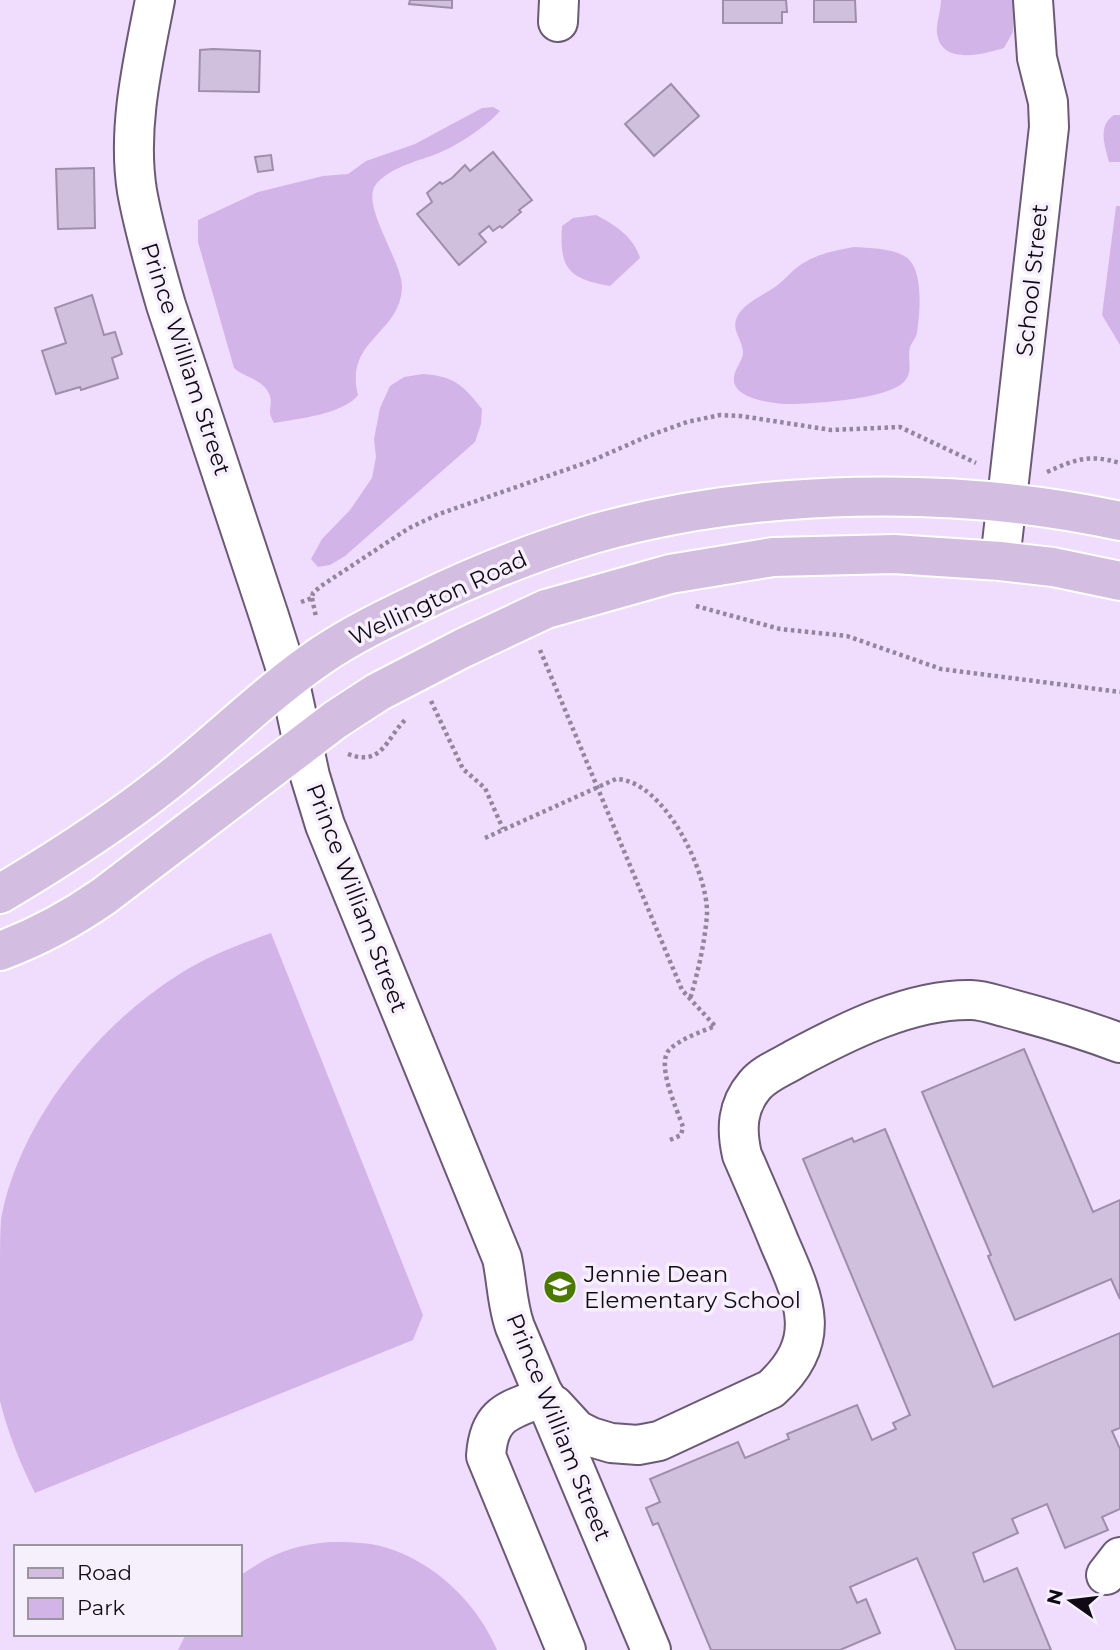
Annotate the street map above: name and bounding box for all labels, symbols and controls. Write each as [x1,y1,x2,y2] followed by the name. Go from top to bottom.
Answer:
[1010,202,1054,358] street label: School Street
[135,239,237,479] street label: Prince William Street
[345,545,531,651] street label: Wellington Road
[300,780,414,1016] street label: Prince William Street
[583,1260,801,1314] place label: Jennie Dean Elementary School
[541,1268,579,1306] school or university icon: Jennie Dean Elementary School
[501,1309,617,1545] street label: Prince William Street
[14,1545,242,1636] legend
[77,1560,132,1585] text: Road
[1036,1566,1106,1636] north arrow
[1042,1587,1068,1607] text: N
[77,1595,125,1620] text: Park

